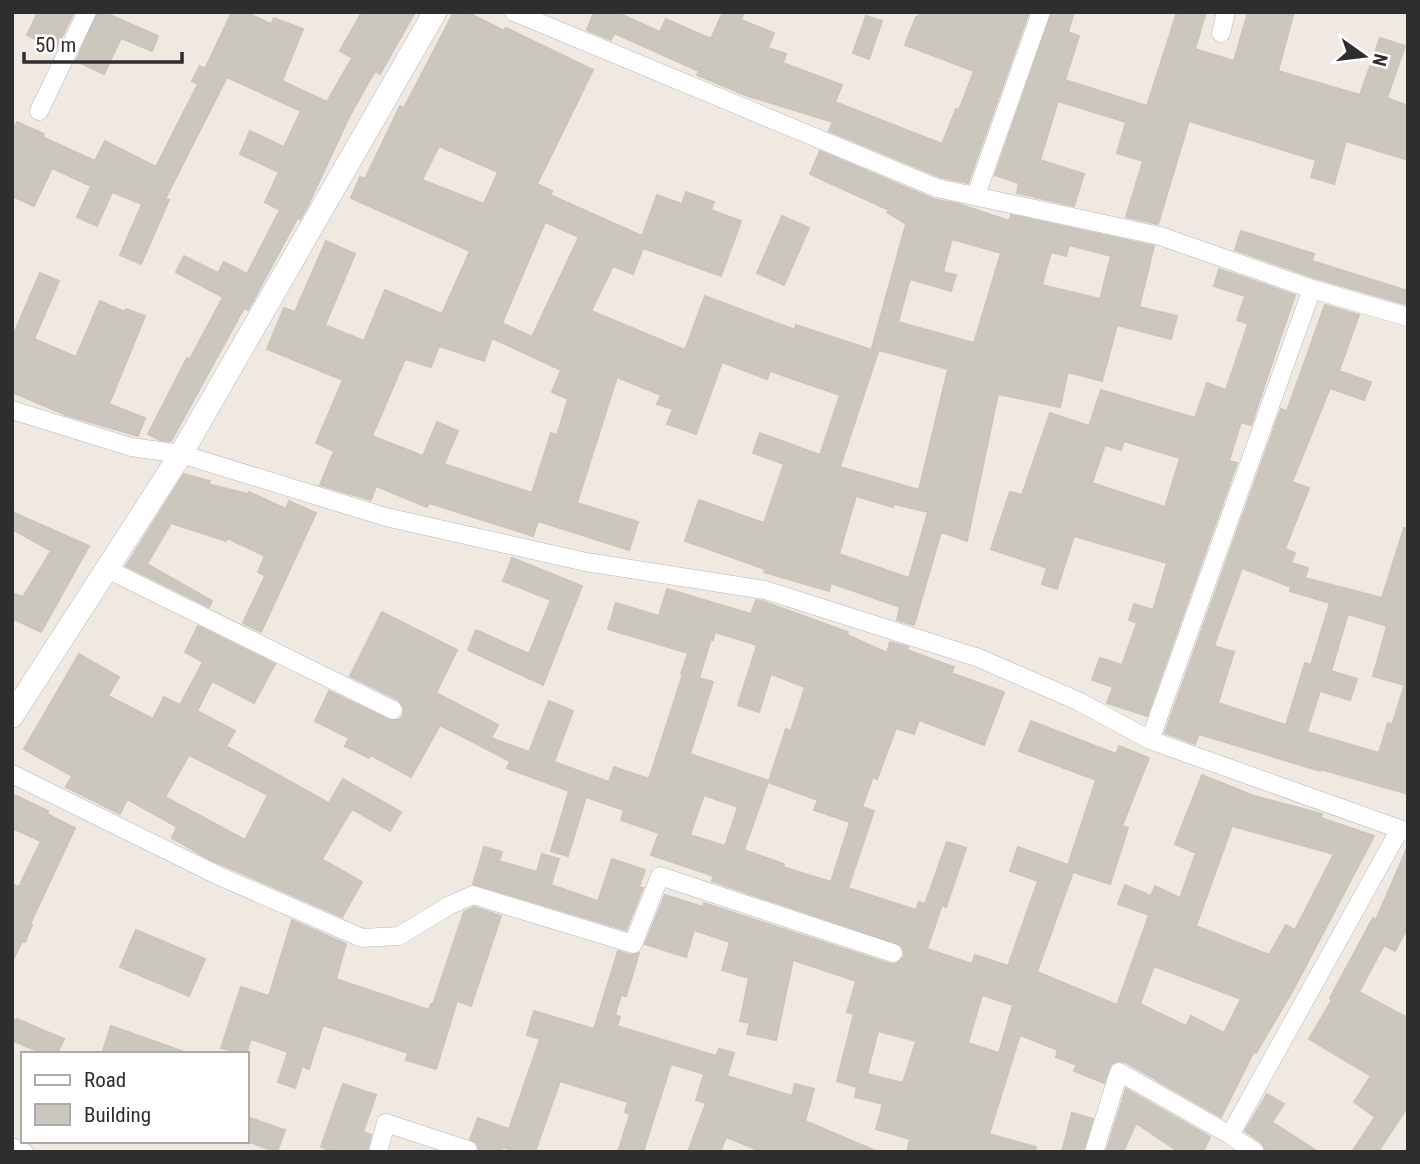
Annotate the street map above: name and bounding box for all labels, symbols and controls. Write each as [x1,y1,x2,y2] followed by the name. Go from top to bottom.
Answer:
[24,21,182,65] scale bar
[1329,21,1399,91] north arrow
[35,33,76,57] text: 50 m
[1367,52,1393,68] text: N
[21,1052,248,1143] legend
[84,1068,126,1092] text: Road
[84,1103,151,1127] text: Building

